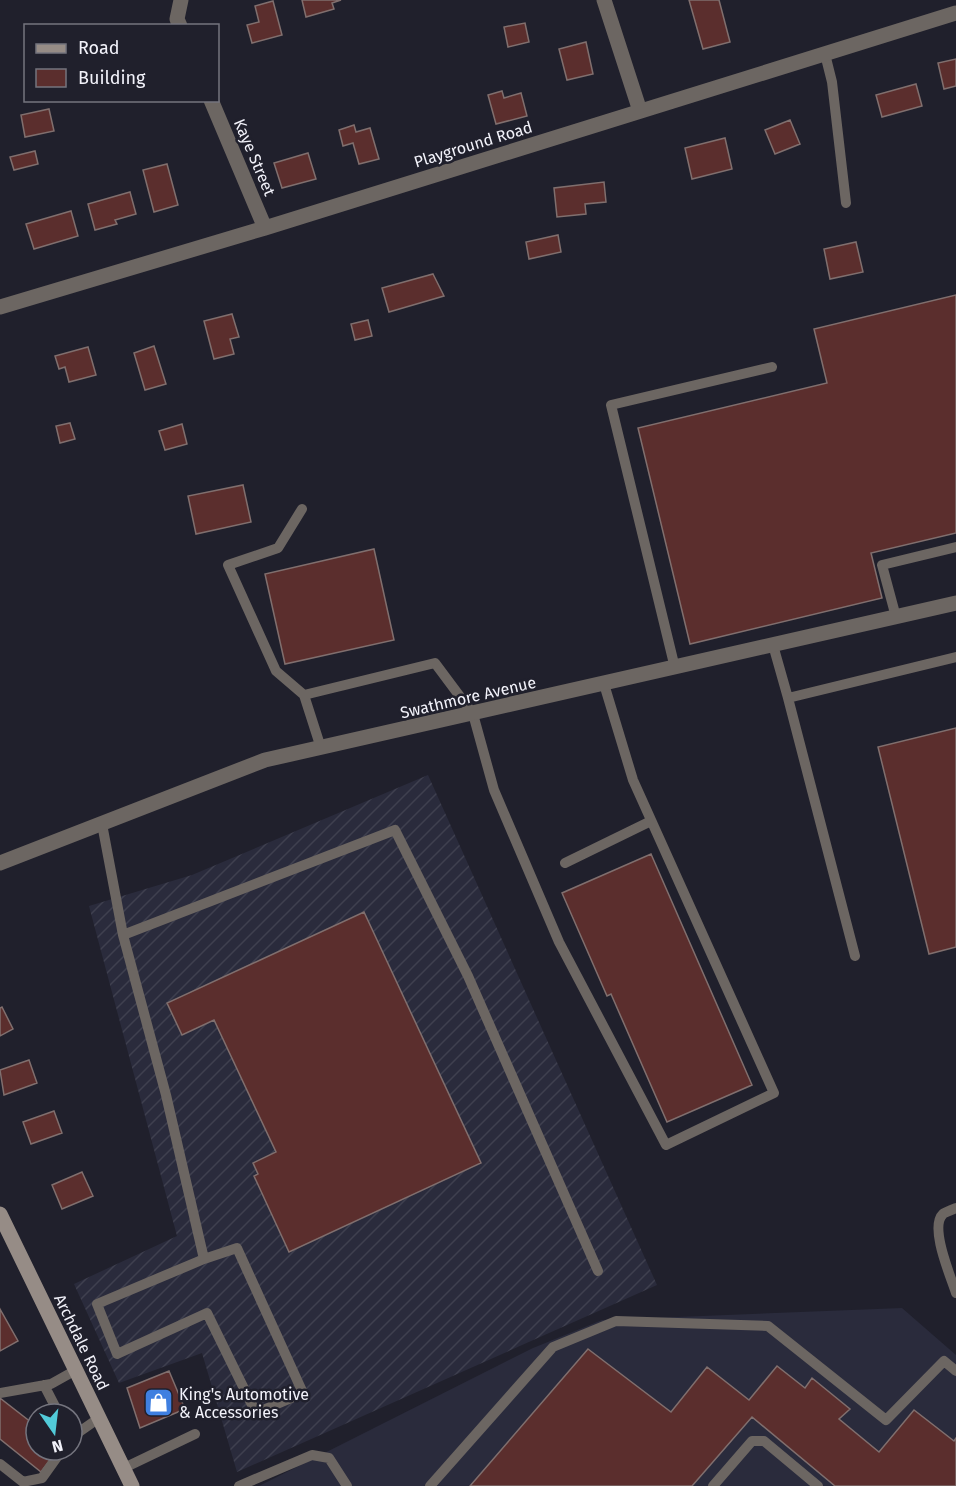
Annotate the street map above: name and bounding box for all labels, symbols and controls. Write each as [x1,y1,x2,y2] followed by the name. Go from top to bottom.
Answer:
[24,24,219,102] legend
[78,37,120,59] text: Road
[78,67,146,89] text: Building
[230,116,279,199] street label: Kaye Street
[412,117,535,172] street label: Playground Road
[398,673,538,722] street label: Swathmore Avenue
[50,1291,113,1393] street label: Archdale Road
[179,1385,309,1422] place label: King's Automotive & Accessories
[142,1387,174,1419] shop icon: King's Automotive & Accessories
[24,1402,84,1462] north arrow
[50,1436,65,1457] text: N

